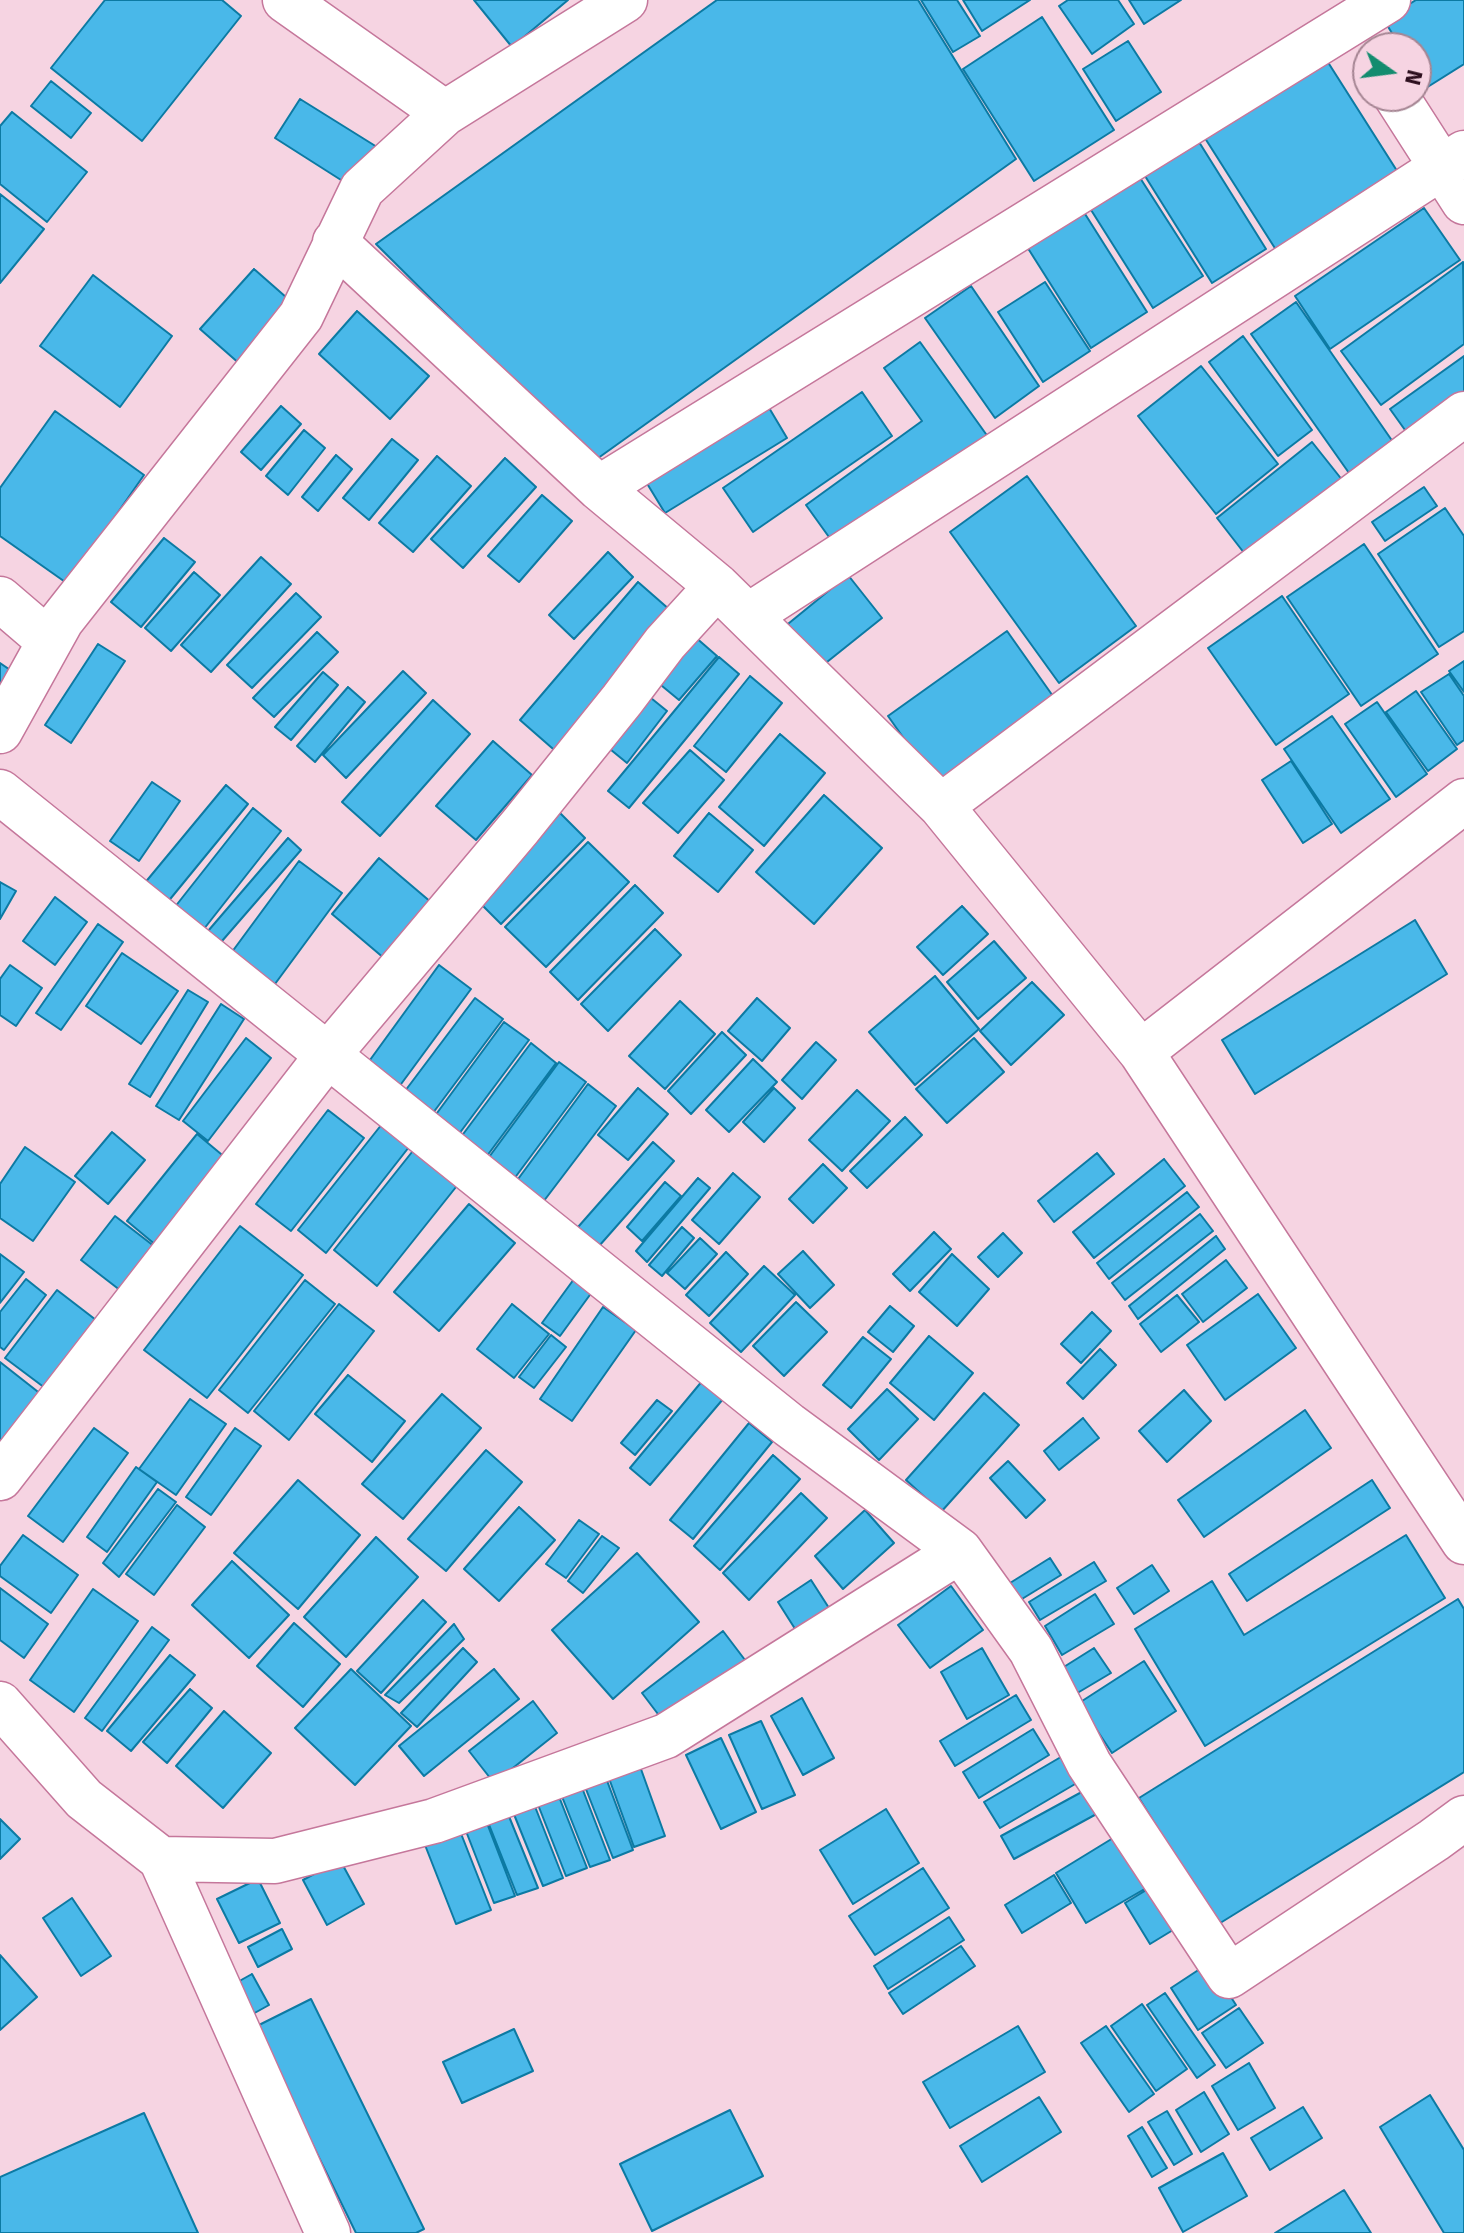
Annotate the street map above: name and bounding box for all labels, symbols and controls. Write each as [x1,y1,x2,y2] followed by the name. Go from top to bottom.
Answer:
[1352,32,1432,112] north arrow
[1399,67,1429,88] text: N

